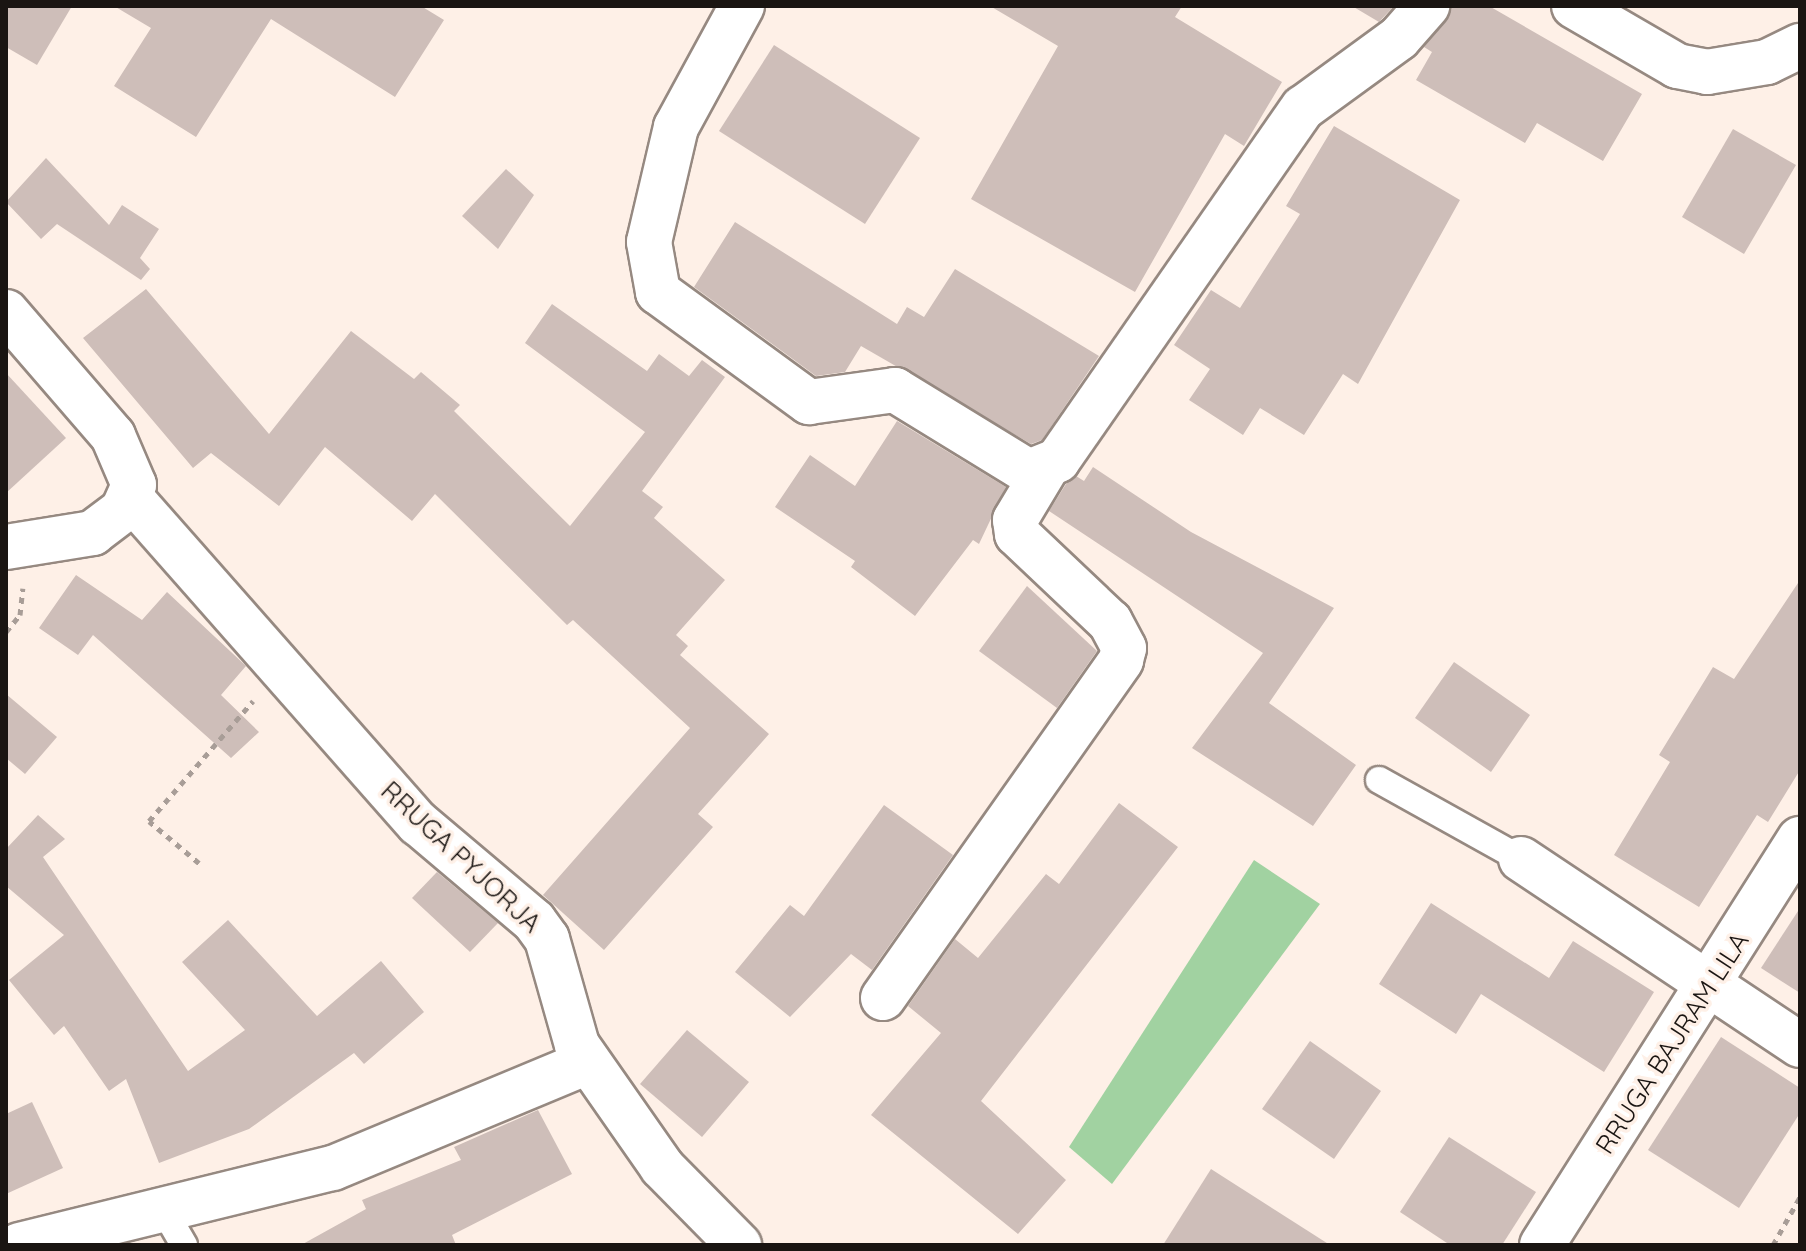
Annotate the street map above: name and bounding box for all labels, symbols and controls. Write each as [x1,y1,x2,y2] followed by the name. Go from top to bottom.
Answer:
[375,775,547,939] street label: RRUGA PYJORJA
[1589,926,1755,1160] street label: RRUGA BAJRAM LILA

